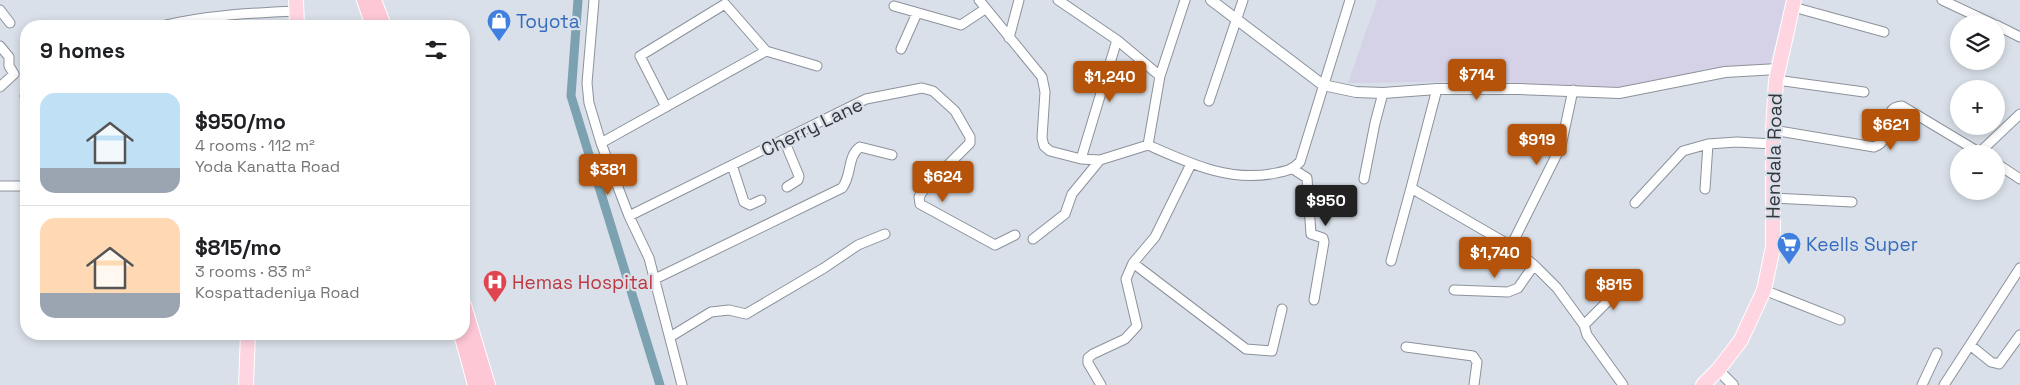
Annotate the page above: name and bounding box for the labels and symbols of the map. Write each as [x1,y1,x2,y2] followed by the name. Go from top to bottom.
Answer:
[486,8,512,42] shop icon: Toyota
[516,9,580,34] place label: Toyota
[1447,58,1507,101] pin: $714
[1069,61,1151,103] pin: $1,240
[757,92,867,162] street label: Cherry Lane
[1760,93,1788,219] street label: Hendala Road
[1861,108,1921,151] pin: $621
[1507,124,1567,166] pin: $919
[578,154,638,196] pin: $381
[913,160,973,203] pin: $624
[1296,184,1356,227] pin: $950
[1776,231,1802,265] supermarket icon: Keells Super
[1806,232,1918,257] place label: Keells Super
[1454,236,1536,279] pin: $1,740
[1584,268,1644,311] pin: $815
[482,269,508,303] hospital icon: Hemas Hospital
[512,270,653,295] place label: Hemas Hospital

